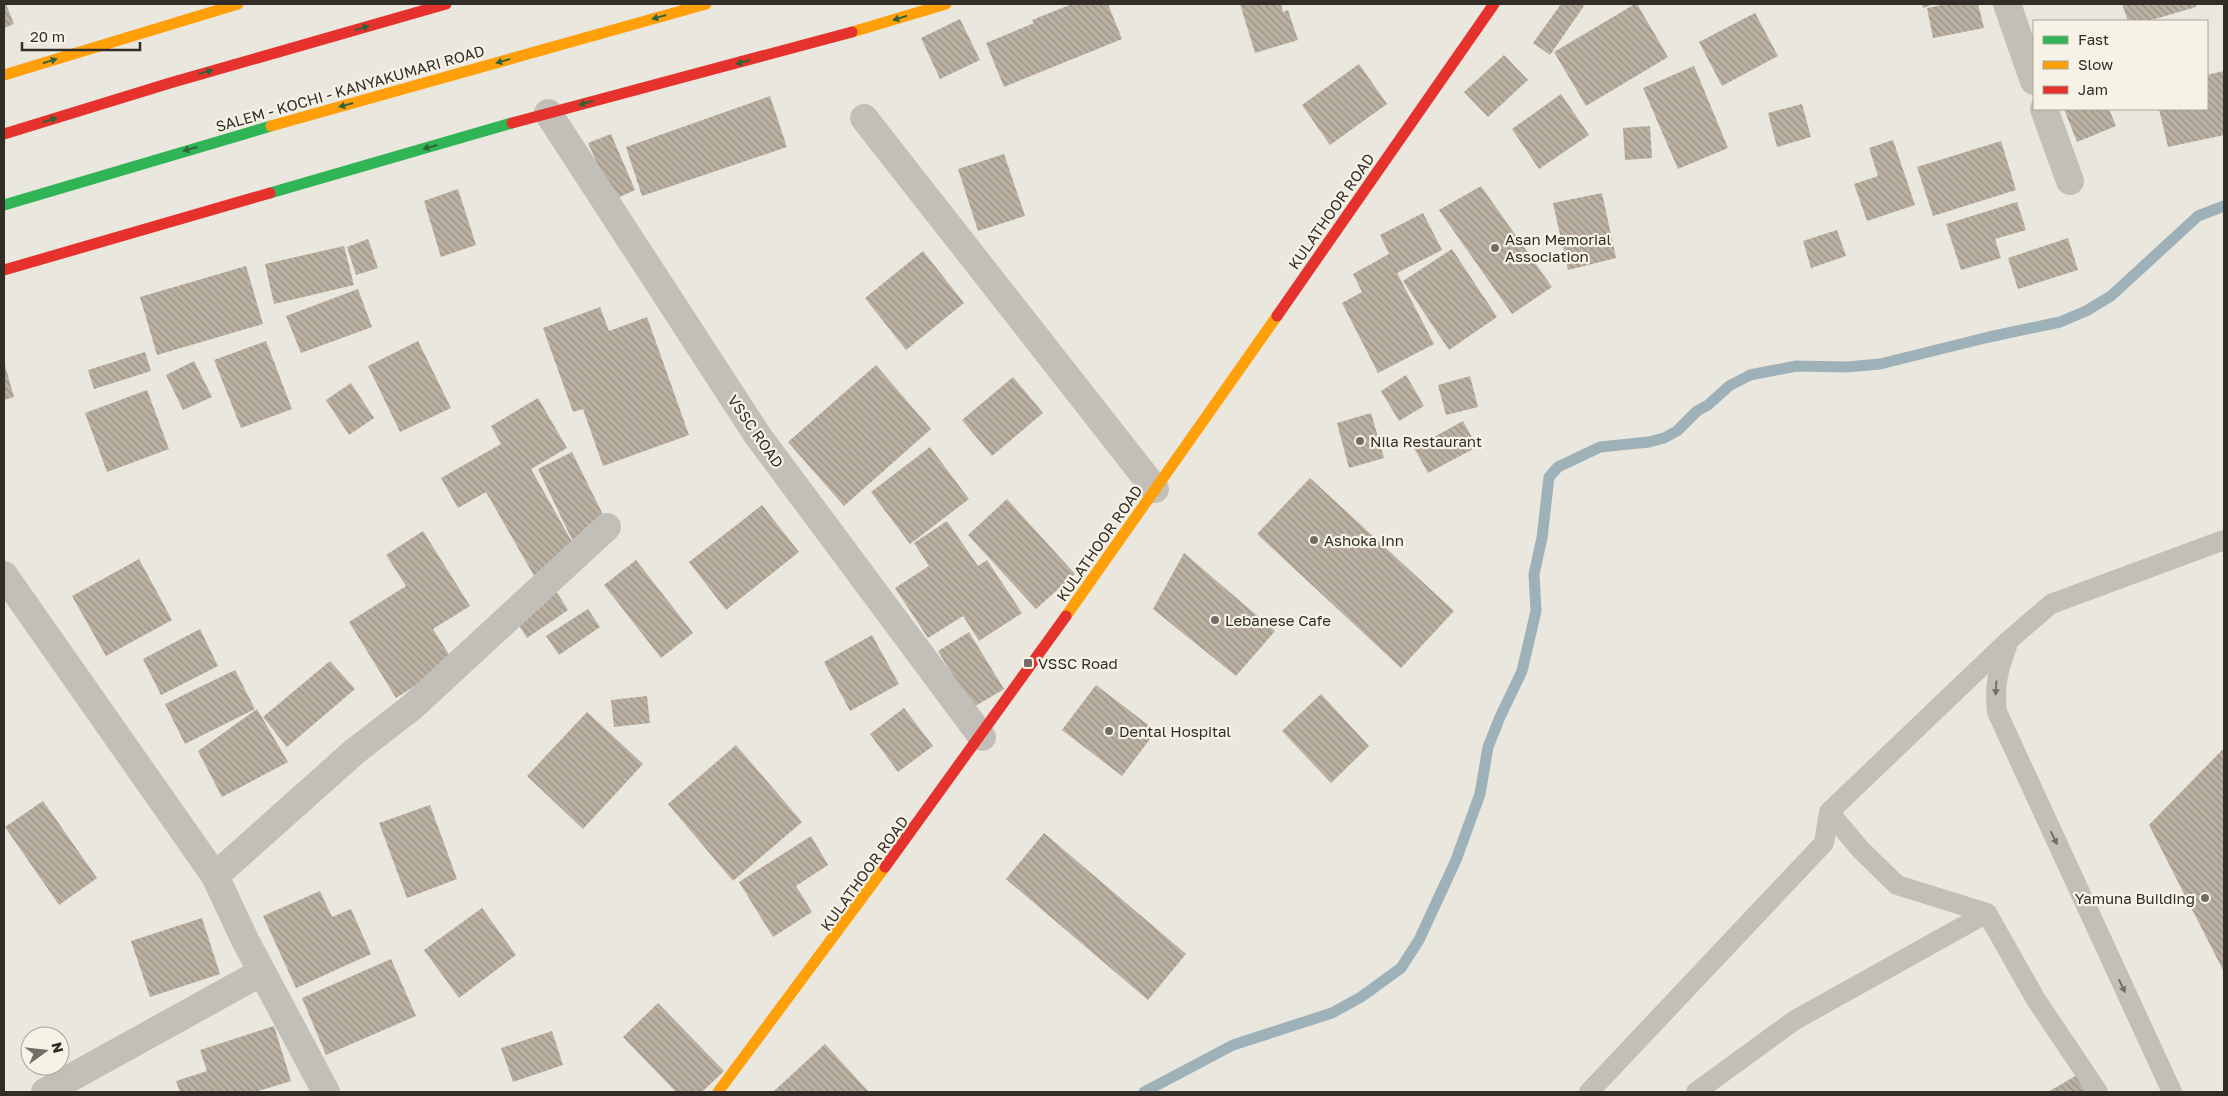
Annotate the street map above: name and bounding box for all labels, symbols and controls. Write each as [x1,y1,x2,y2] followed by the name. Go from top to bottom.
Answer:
[652,13,667,21] one-way arrow
[892,14,907,22] one-way arrow
[22,20,140,52] scale bar
[2033,20,2208,110] legend
[355,23,370,31] one-way arrow
[30,27,65,45] text: 20 m
[2078,30,2109,48] text: Fast
[214,41,486,135] street label: SALEM - KOCHI - KANYAKUMARI ROAD
[2078,55,2113,73] text: Slow
[43,57,58,65] one-way arrow
[495,57,510,65] one-way arrow
[736,59,751,67] one-way arrow
[198,68,213,76] one-way arrow
[2078,80,2108,98] text: Jam
[579,99,594,107] one-way arrow
[339,102,354,110] one-way arrow
[43,115,58,123] one-way arrow
[422,144,437,152] one-way arrow
[182,146,197,154] one-way arrow
[1284,149,1378,273] street label: KULATHOOR ROAD
[1505,230,1612,265] place label: Asan Memorial Association
[1489,242,1501,254] marker: Asan Memorial Association
[724,391,788,471] street label: VSSC ROAD
[1370,432,1482,450] place label: Nila Restaurant
[1354,435,1366,447] marker: Nila Restaurant
[1052,481,1146,605] street label: KULATHOOR ROAD
[1324,531,1404,549] place label: Ashoka Inn
[1308,534,1320,546] marker: Ashoka Inn
[1225,611,1331,629] place label: Lebanese Cafe
[1209,614,1221,626] marker: Lebanese Cafe
[1038,654,1118,672] place label: VSSC Road
[1022,657,1034,669] marker: VSSC Road
[1991,680,1999,696] one-way arrow
[1119,722,1231,740] place label: Dental Hospital
[1103,725,1115,737] marker: Dental Hospital
[816,812,912,934] street label: KULATHOOR ROAD
[2050,831,2058,845] one-way arrow
[2075,889,2195,907] place label: Yamuna Building
[2199,892,2211,904] marker: Yamuna Building
[2118,978,2126,993] one-way arrow
[20,1026,70,1076] north arrow
[48,1040,68,1055] text: N

